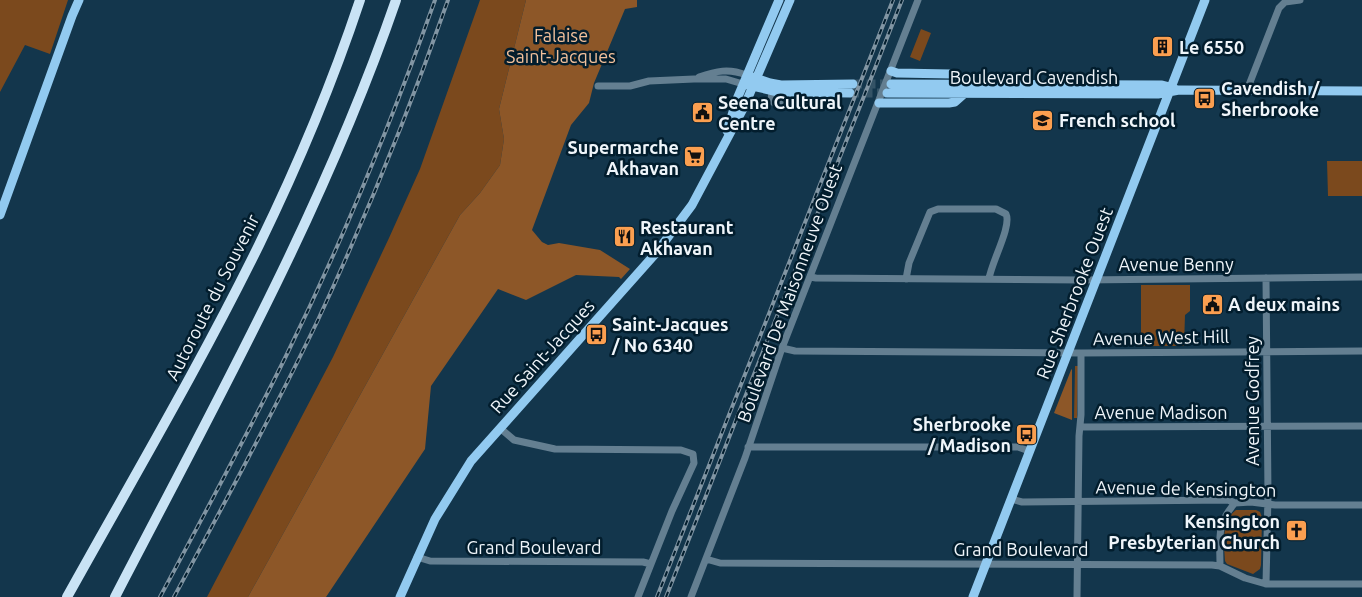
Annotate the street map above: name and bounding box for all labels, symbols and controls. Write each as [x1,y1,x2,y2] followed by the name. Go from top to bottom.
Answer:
[506,25,616,66] park label: Falaise Saint-Jacques
[1151,35,1175,59] building icon: Le 6550
[1179,37,1244,57] place label: Le 6550
[950,67,1118,87] street label: Boulevard Cavendish
[1221,78,1320,119] place label: Cavendish / Sherbrooke
[1193,86,1217,110] bus stop icon: Cavendish / Sherbrooke
[718,92,842,133] place label: Seena Cultural Centre
[690,100,714,124] public building icon: Seena Cultural Centre
[1031,108,1055,132] school or university icon: French school
[1059,110,1176,130] place label: French school
[567,137,679,178] place label: Supermarche Akhavan
[683,145,707,169] supermarket icon: Supermarche Akhavan
[733,161,845,425] street label: Boulevard De Maisonneuve Ouest
[1032,204,1116,382] street label: Rue Sherbrooke Ouest
[161,211,263,383] street label: Autoroute du Souvenir
[640,217,734,258] place label: Restaurant Akhavan
[612,225,636,249] restaurant icon: Restaurant Akhavan
[1118,254,1234,274] street label: Avenue Benny
[1200,292,1224,316] public building icon: A deux mains
[1228,294,1340,314] place label: A deux mains
[486,295,598,417] street label: Rue Saint-Jacques
[611,314,729,355] place label: Saint-Jacques / No 6340
[584,322,608,346] bus stop icon: Saint-Jacques / No 6340
[1093,326,1230,348] street label: Avenue West Hill
[1242,336,1262,466] street label: Avenue Godfrey
[1094,402,1228,422] street label: Avenue Madison
[913,414,1011,455] place label: Sherbrooke / Madison
[1015,422,1039,446] bus stop icon: Sherbrooke / Madison
[1095,476,1277,500] street label: Avenue de Kensington
[1108,511,1280,552] place label: Kensington Presbyterian Church
[1284,519,1308,543] church icon: Kensington Presbyterian Church
[466,537,602,557] street label: Grand Boulevard
[953,539,1089,559] street label: Grand Boulevard

